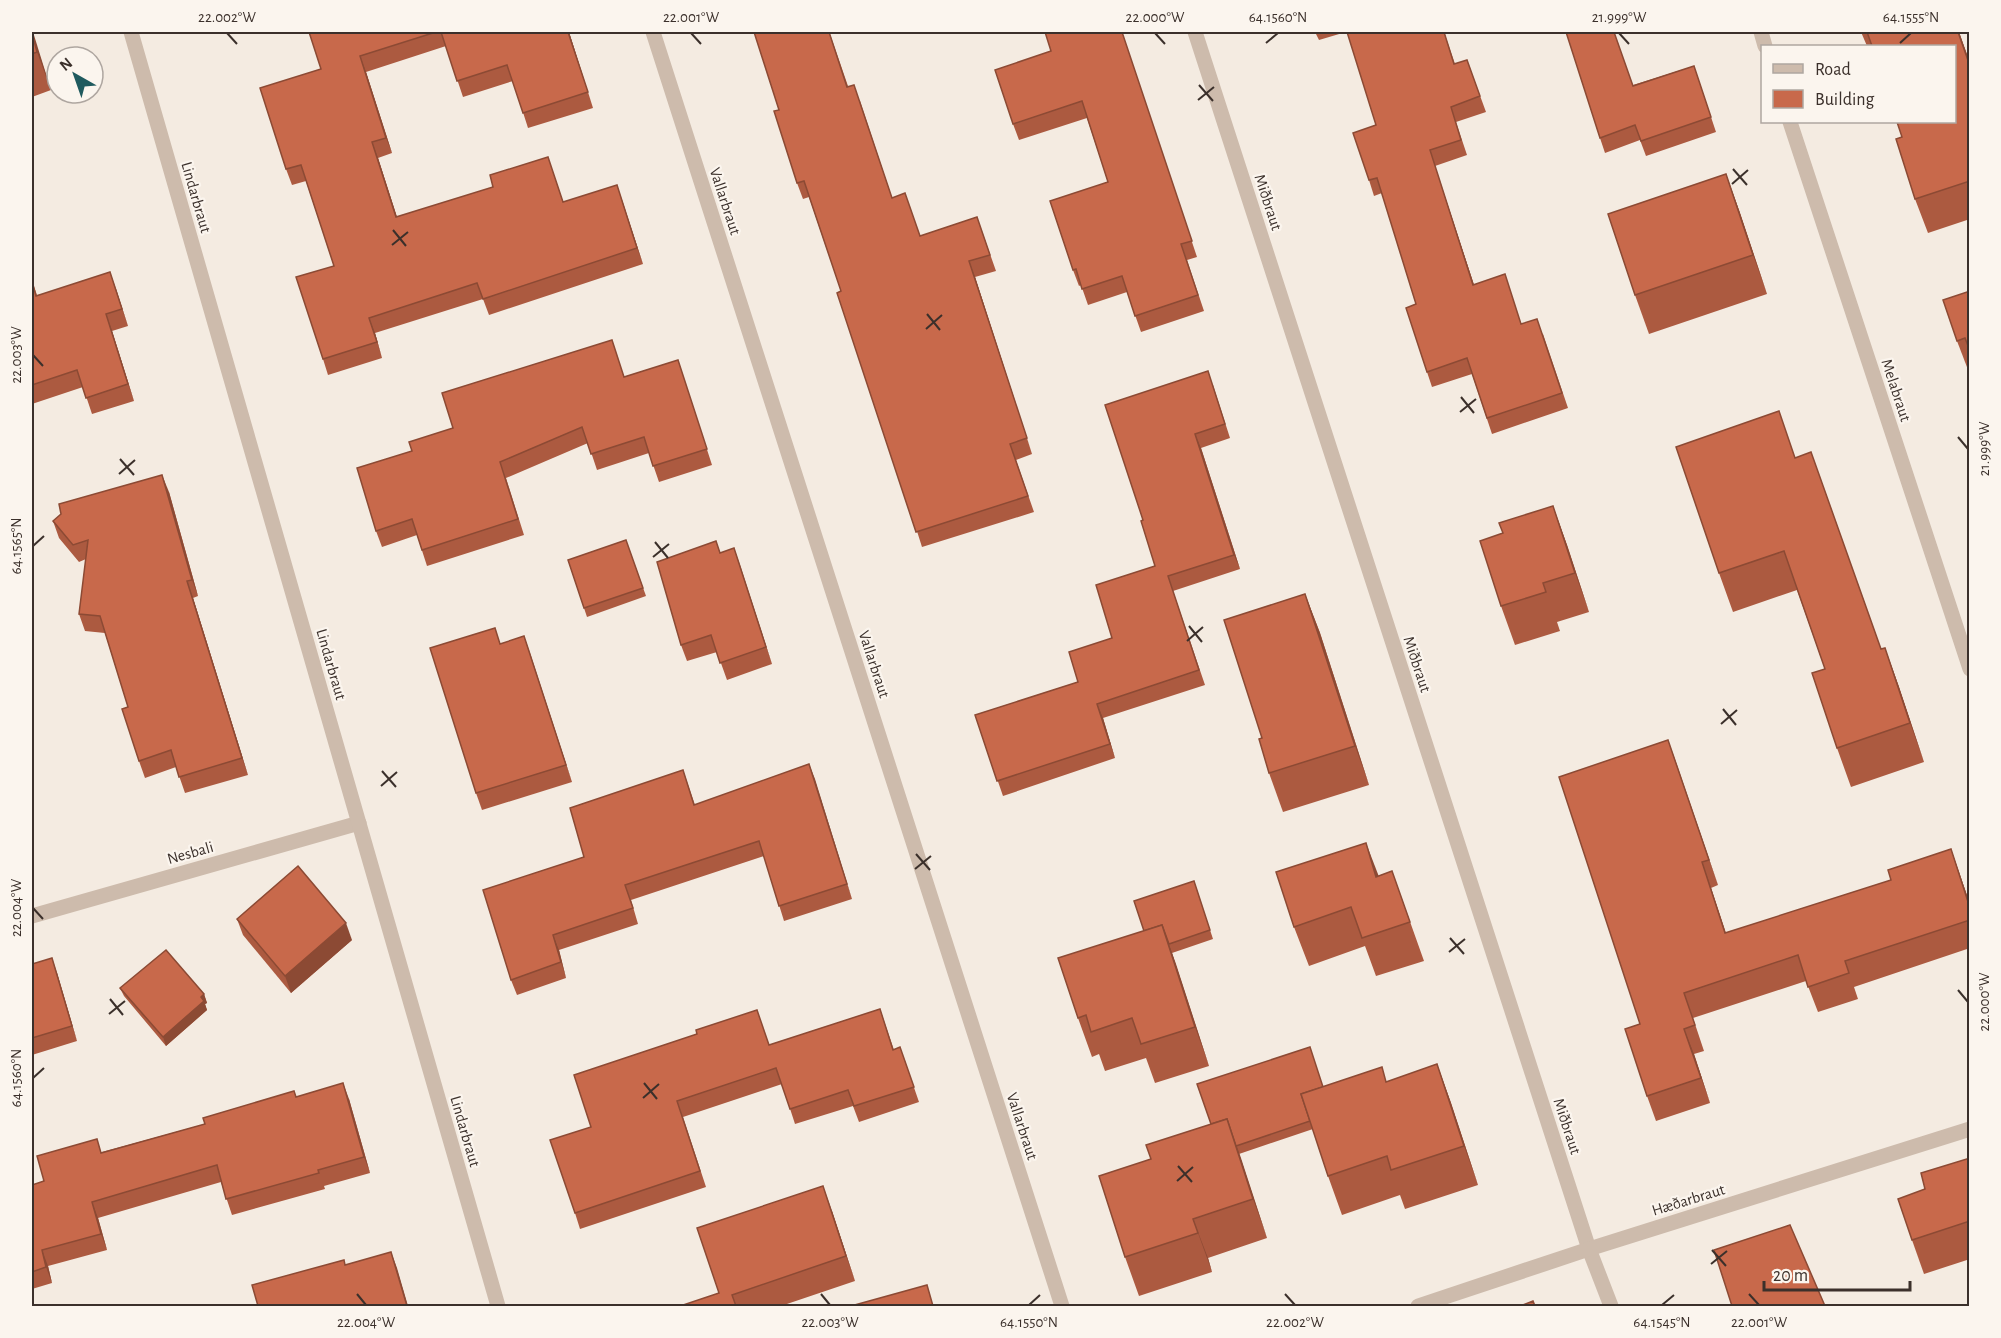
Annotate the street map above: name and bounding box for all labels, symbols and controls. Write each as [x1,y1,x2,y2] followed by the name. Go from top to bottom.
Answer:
[198,10,256,25] text: 22.002°W
[663,10,720,25] text: 22.001°W
[1126,10,1185,25] text: 22.000°W
[1249,10,1307,25] text: 64.1560°N
[1592,10,1647,25] text: 21.999°W
[1883,10,1939,25] text: 64.1555°N
[45,45,105,105] north arrow
[1761,45,1956,123] legend
[57,55,75,74] text: N
[1815,61,1851,79] text: Road
[1815,91,1875,109] text: Building
[178,160,214,235] street label: Lindarbraut
[707,166,743,237] street label: Vallarbraut
[1251,172,1285,232] street label: Miðbraut
[9,326,24,384] text: 22.003°W
[1878,357,1914,424] street label: Melabraut
[1977,421,1992,476] text: 21.999°W
[9,517,24,575] text: 64.1565°N
[313,627,349,702] street label: Lindarbraut
[856,629,892,700] street label: Vallarbraut
[1400,634,1434,694] street label: Miðbraut
[165,839,215,867] street label: Nesbali
[9,878,24,937] text: 22.004°W
[1977,972,1992,1031] text: 22.000°W
[9,1049,24,1107] text: 64.1560°N
[1004,1091,1040,1162] street label: Vallarbraut
[447,1094,483,1169] street label: Lindarbraut
[1550,1096,1584,1156] street label: Miðbraut
[1650,1181,1727,1219] street label: Hæðarbraut
[1764,1254,1910,1292] scale bar
[1773,1267,1808,1285] text: 20 m
[337,1315,396,1330] text: 22.004°W
[801,1315,859,1330] text: 22.003°W
[1000,1315,1058,1330] text: 64.1550°N
[1266,1315,1324,1330] text: 22.002°W
[1633,1315,1691,1330] text: 64.1545°N
[1731,1315,1788,1330] text: 22.001°W

